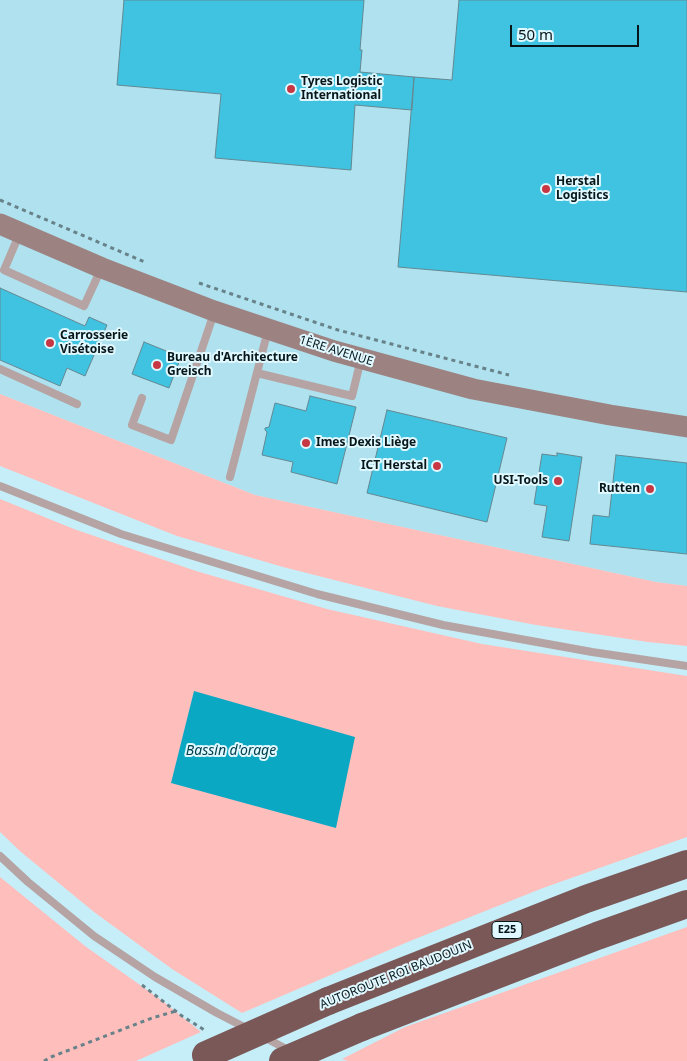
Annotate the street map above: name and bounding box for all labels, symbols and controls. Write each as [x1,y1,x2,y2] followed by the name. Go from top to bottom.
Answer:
[512,15,641,47] scale bar
[518,24,553,44] text: 50 m
[301,75,382,103] place label: Tyres Logistic International
[285,83,297,95] marker: Tyres Logistic International
[556,175,608,203] place label: Herstal Logistics
[540,183,552,195] marker: Herstal Logistics
[60,329,128,357] place label: Carrosserie Visétoise
[297,333,375,369] street label: 1ÈRE AVENUE
[44,337,56,349] marker: Carrosserie Visétoise
[167,351,298,379] place label: Bureau d'Architecture Greisch
[151,359,163,371] marker: Bureau d'Architecture Greisch
[316,436,416,450] place label: Imes Dexis Liège
[300,437,312,449] marker: Imes Dexis Liège
[361,459,427,473] place label: ICT Herstal
[431,460,443,472] marker: ICT Herstal
[494,474,548,488] place label: USI-Tools
[552,475,564,487] marker: USI-Tools
[599,482,640,496] place label: Rutten
[644,483,656,495] marker: Rutten
[186,743,276,759] water label: Bassin d'orage
[492,922,522,938] road number: E25
[318,938,474,1012] street label: AUTOROUTE ROI BAUDOUIN

